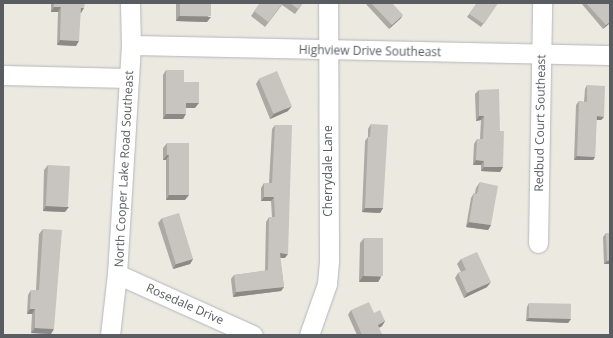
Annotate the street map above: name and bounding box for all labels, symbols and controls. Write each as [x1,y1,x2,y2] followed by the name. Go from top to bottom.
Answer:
[299,43,441,59] street label: Highview Drive Southeast
[532,54,548,192] street label: Redbud Court Southeast
[112,70,136,268] street label: North Cooper Lake Road Southeast
[321,125,335,217] street label: Cherrydale Lane
[144,280,226,328] street label: Rosedale Drive

